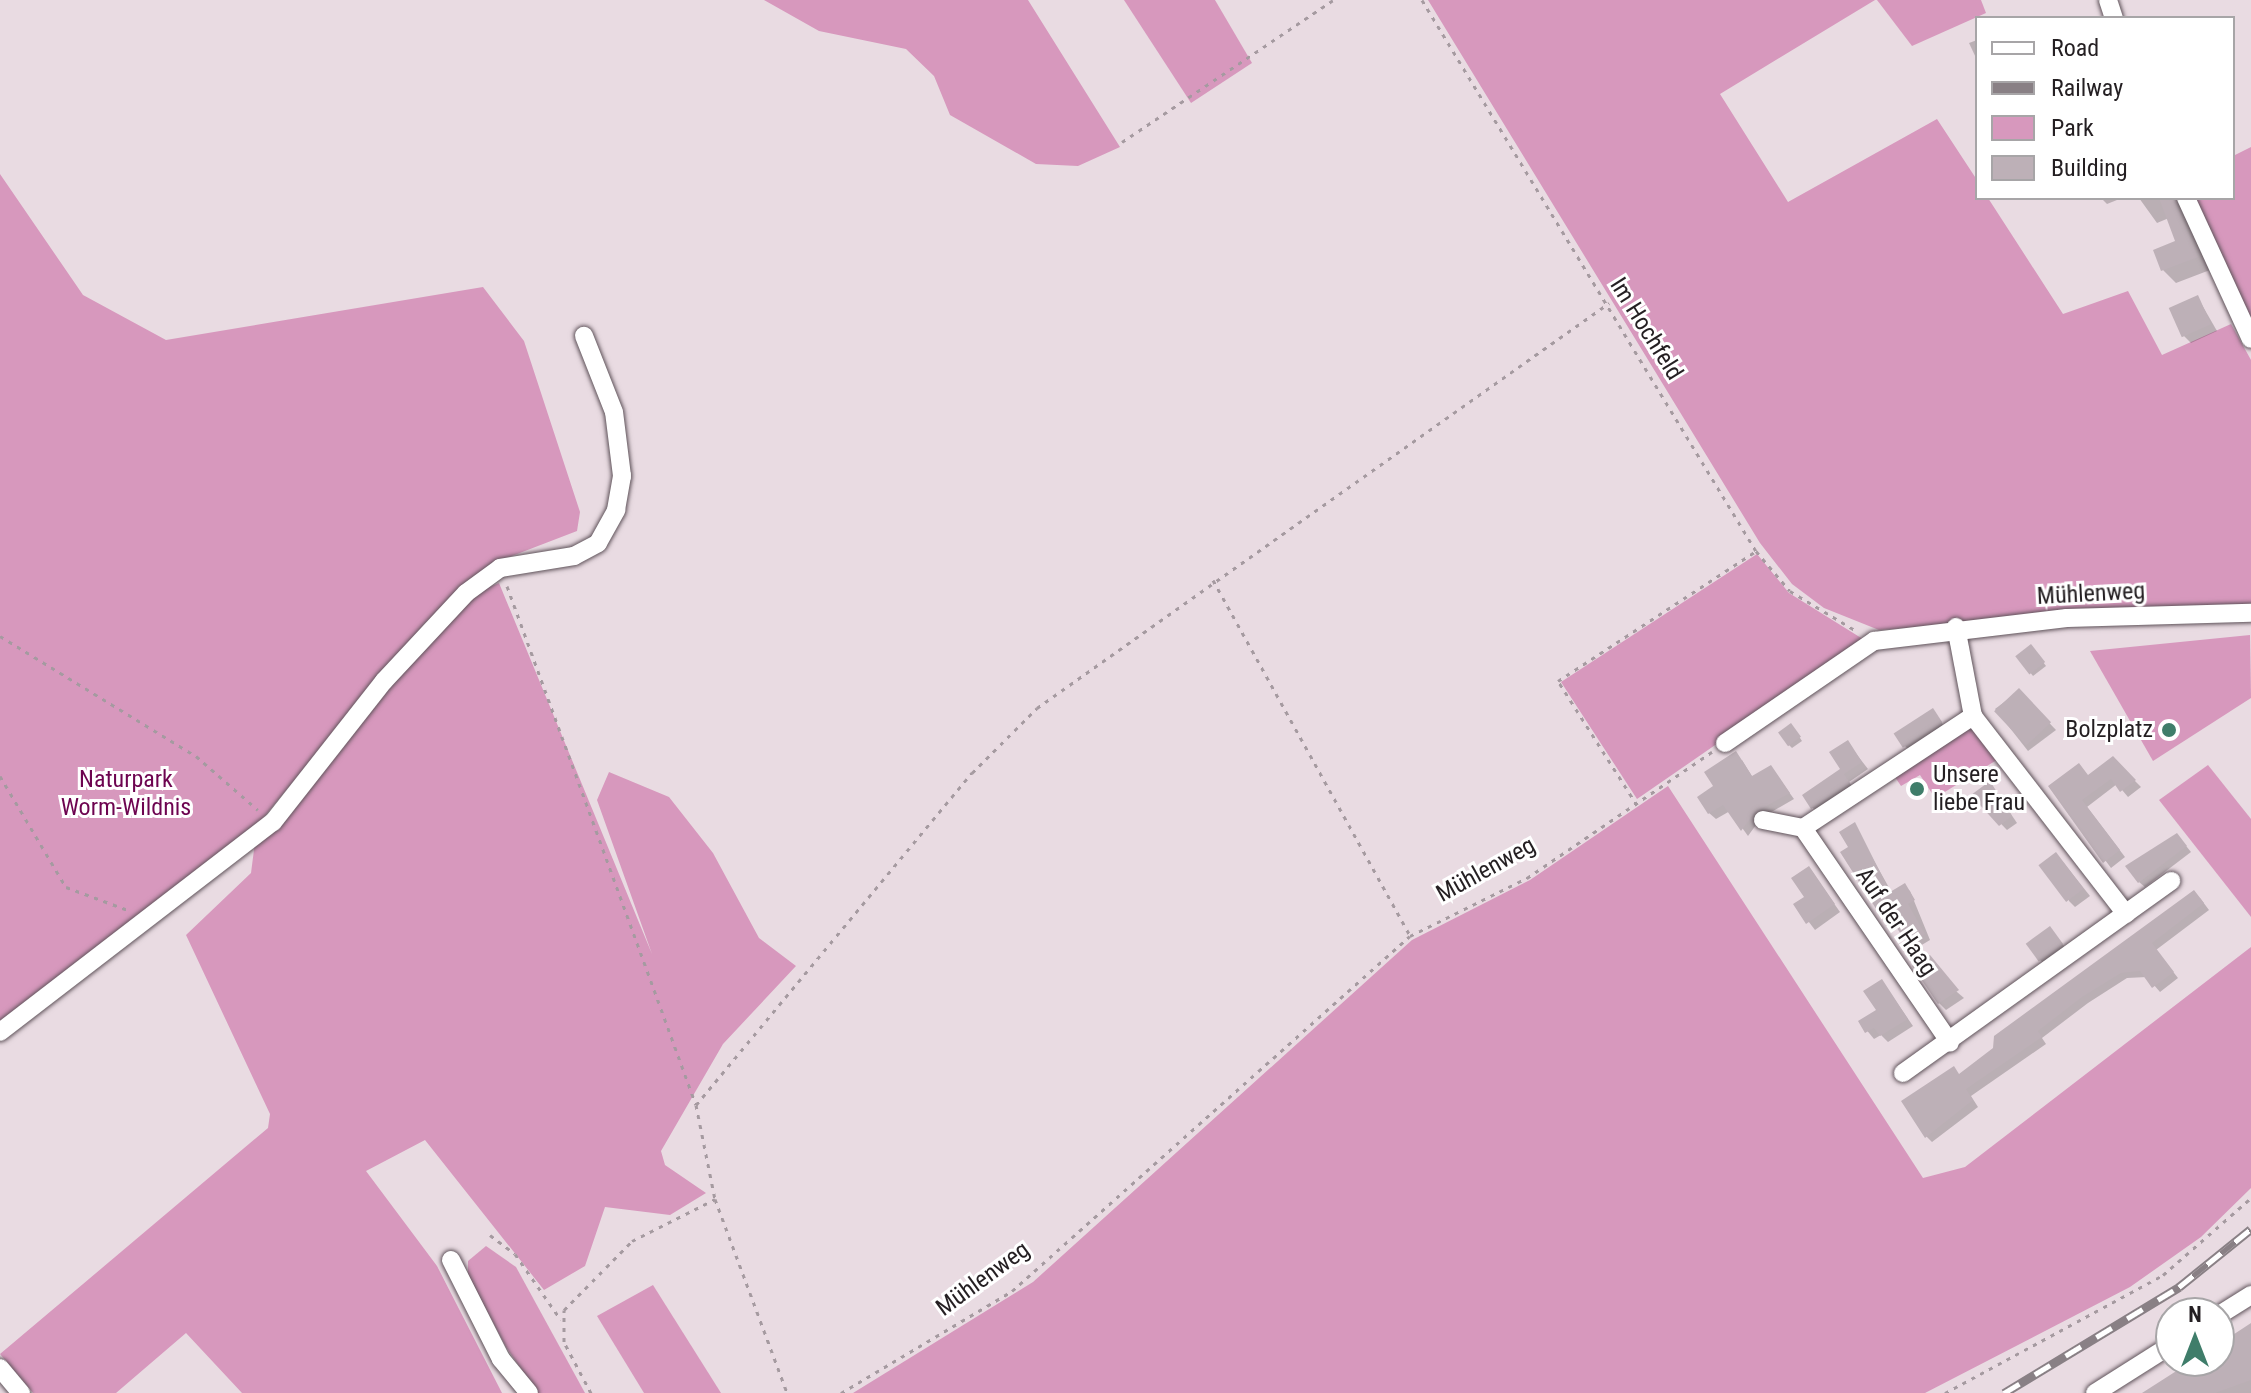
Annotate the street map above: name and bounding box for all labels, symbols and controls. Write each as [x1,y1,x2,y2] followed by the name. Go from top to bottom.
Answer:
[1975,16,2235,200] legend
[2051,34,2099,62] text: Road
[2051,74,2123,102] text: Railway
[2051,114,2094,142] text: Park
[2051,154,2128,182] text: Building
[1603,273,1689,385] street label: Im Hochfeld
[2036,577,2146,611] street label: Mühlenweg
[2065,716,2153,744] place label: Bolzplatz
[2160,721,2178,739] marker: Bolzplatz
[1933,761,2025,817] place label: Unsere liebe Frau
[61,766,191,822] park label: Naturpark Worm-Wildnis
[1908,780,1926,798] marker: Unsere liebe Frau
[1432,831,1540,909] street label: Mühlenweg
[1849,863,1943,981] street label: Auf der Haag
[931,1235,1035,1323] street label: Mühlenweg
[2155,1297,2235,1377] north arrow
[2188,1302,2202,1327] text: N

